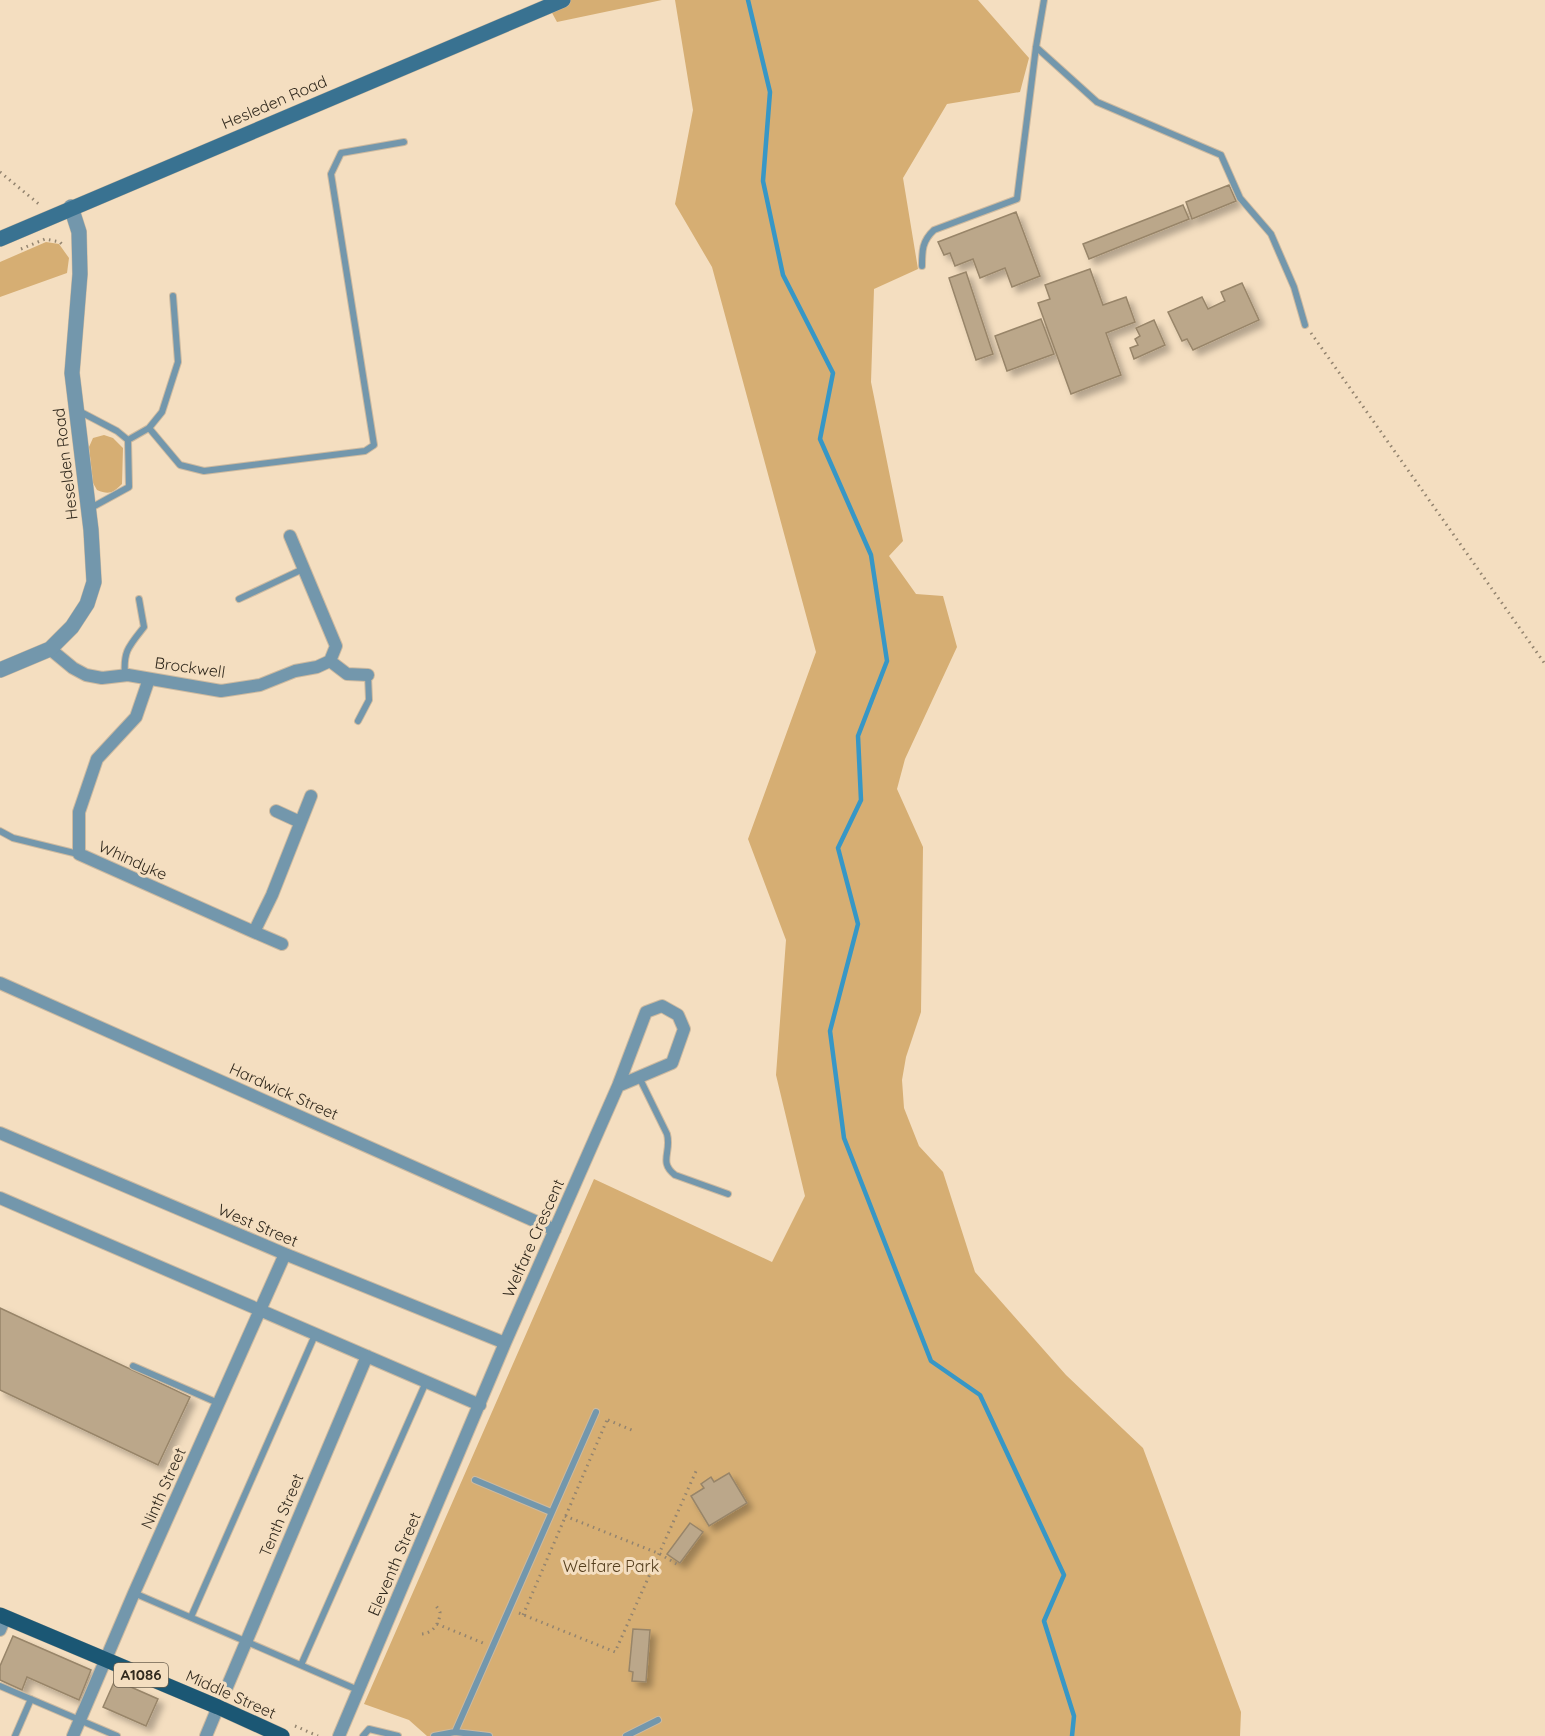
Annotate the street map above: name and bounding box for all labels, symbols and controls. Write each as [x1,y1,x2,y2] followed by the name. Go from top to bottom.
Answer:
[218,71,330,133] street label: Hesleden Road
[48,407,82,521] street label: Heselden Road
[153,652,227,682] street label: Brockwell
[95,836,171,884] street label: Whindyke
[226,1058,342,1124] street label: Hardwick Street
[498,1176,568,1300] street label: Welfare Crescent
[215,1199,301,1251] street label: West Street
[136,1444,190,1532] street label: Ninth Street
[254,1470,308,1560] street label: Tenth Street
[363,1509,425,1619] street label: Eleventh Street
[563,1556,659,1576] park label: Welfare Park
[114,1663,168,1687] road number: A1086
[183,1665,279,1723] street label: Middle Street

